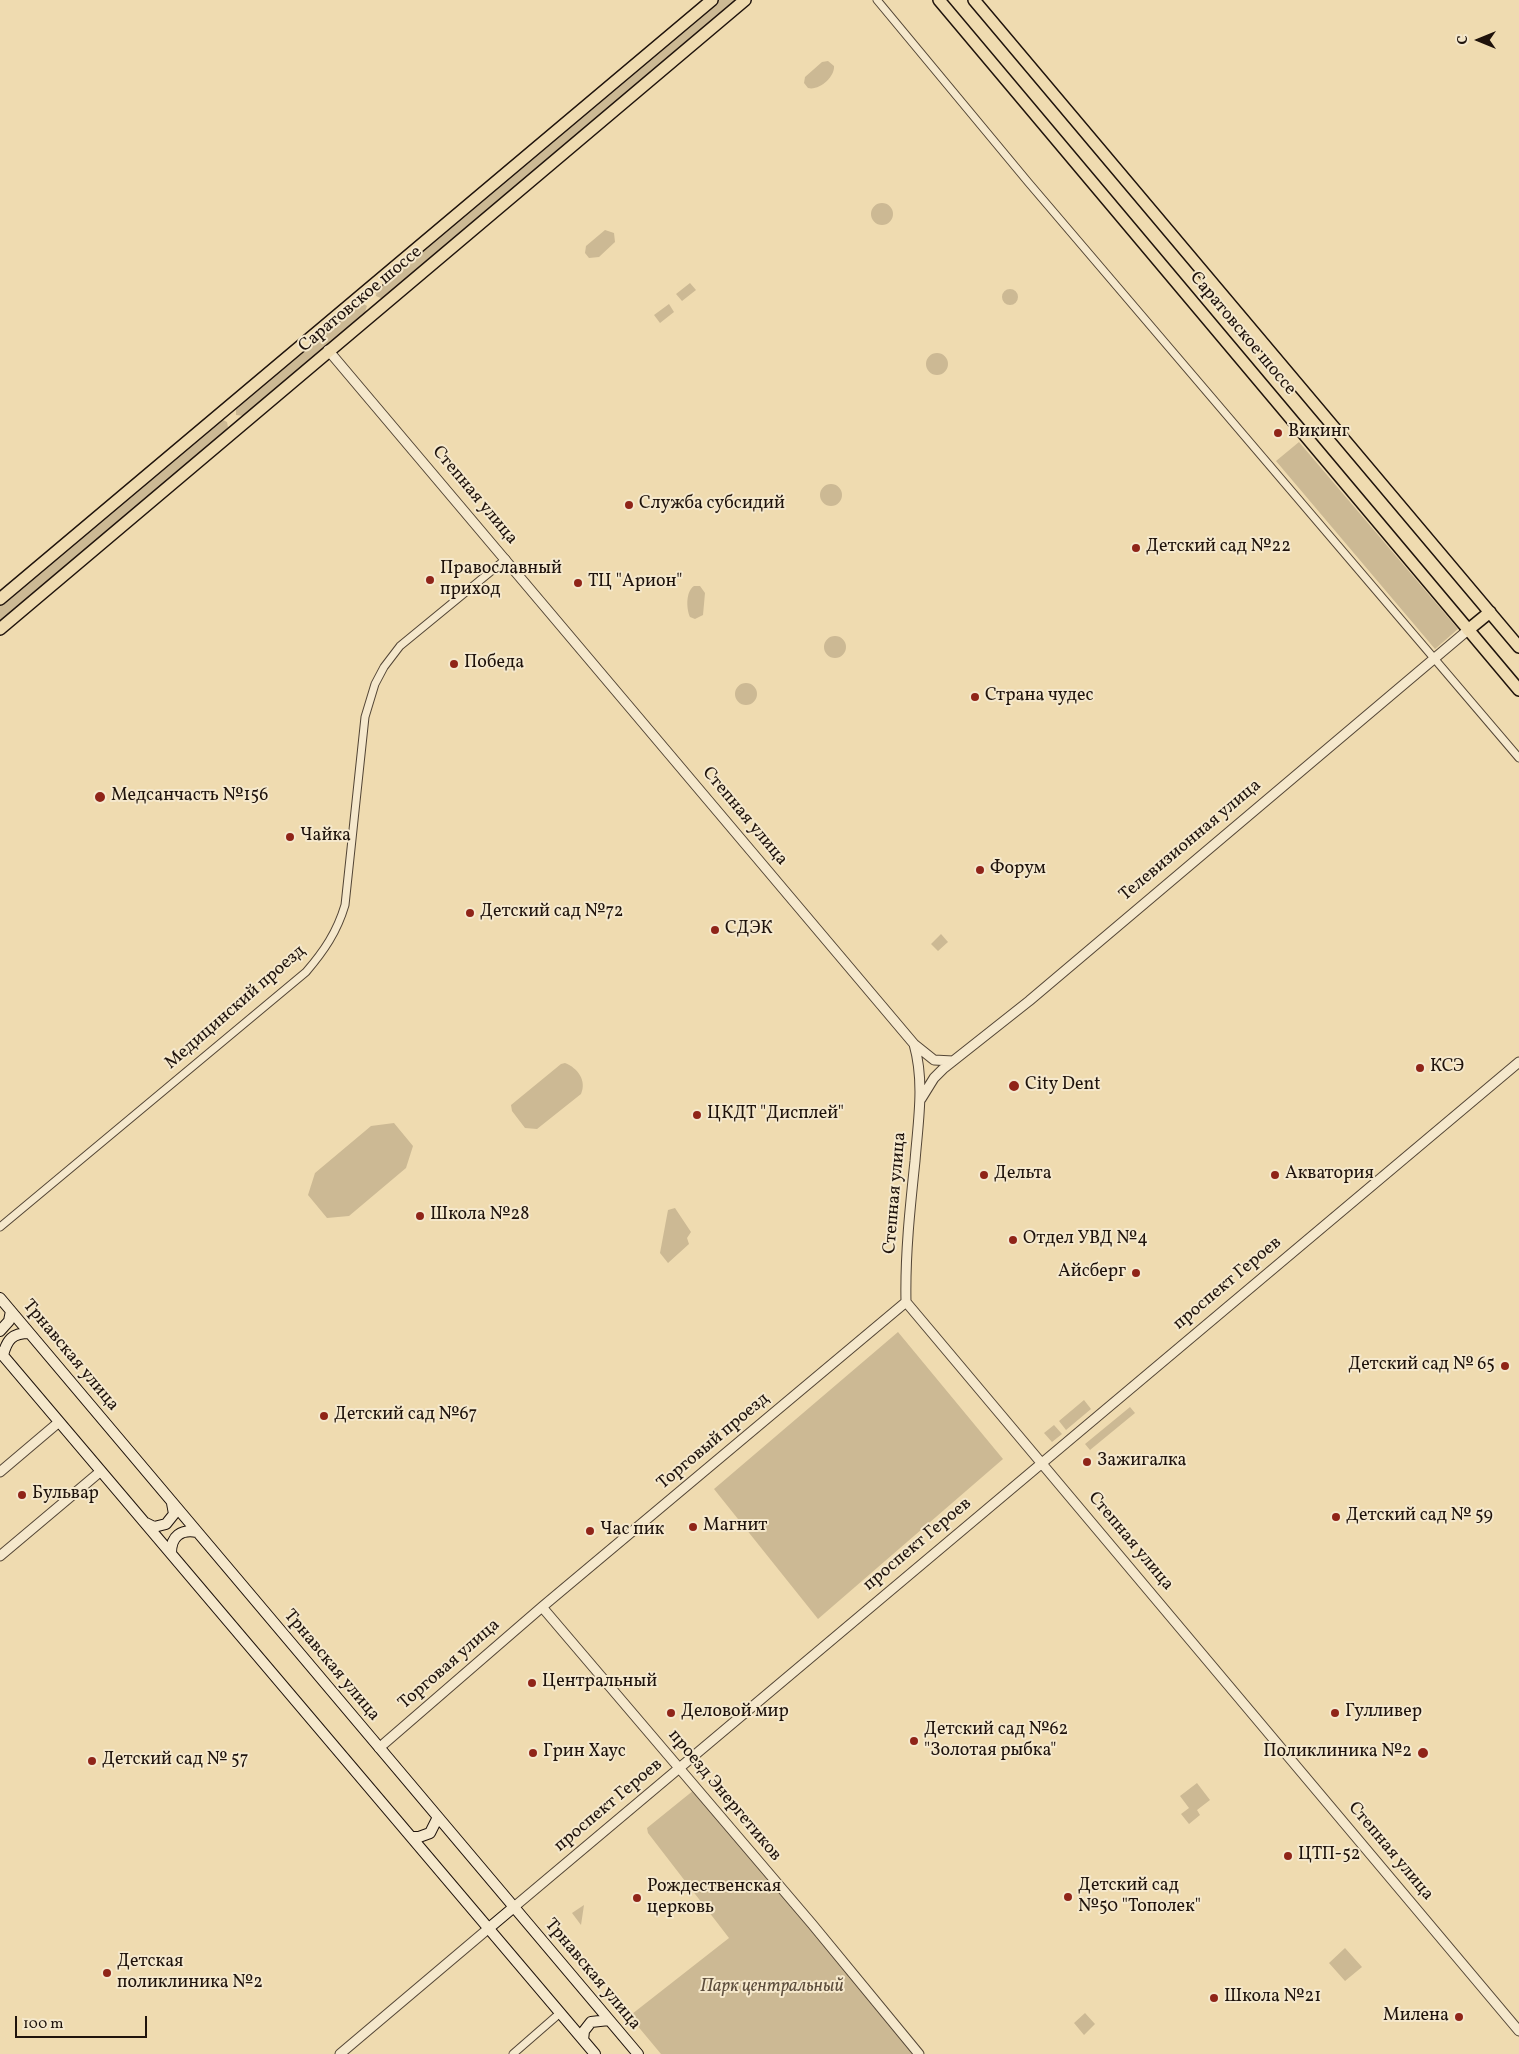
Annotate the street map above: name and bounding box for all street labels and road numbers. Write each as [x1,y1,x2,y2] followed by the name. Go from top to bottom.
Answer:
[295,242,427,358] street label: Саратовское шоссе
[1184,268,1300,400] street label: Саратовское шоссе
[426,442,522,550] street label: Степная улица
[696,763,792,871] street label: Степная улица
[1116,775,1266,907] street label: Телевизионная улица
[161,941,311,1075] street label: Медицинский проезд
[880,1131,912,1255] street label: Степная улица
[1170,1232,1286,1336] street label: проспект Героев
[17,1296,123,1416] street label: Трнавская улица
[654,1389,774,1495] street label: Торговый проезд
[1082,1488,1178,1596] street label: Степная улица
[860,1493,976,1597] street label: проспект Героев
[278,1606,384,1726] street label: Трнавская улица
[395,1615,505,1715] street label: Торговая улица
[663,1726,785,1866] street label: проезд Энергетиков
[551,1754,667,1858] street label: проспект Героев
[1342,1798,1438,1906] street label: Степная улица
[539,1915,645,2035] street label: Трнавская улица

